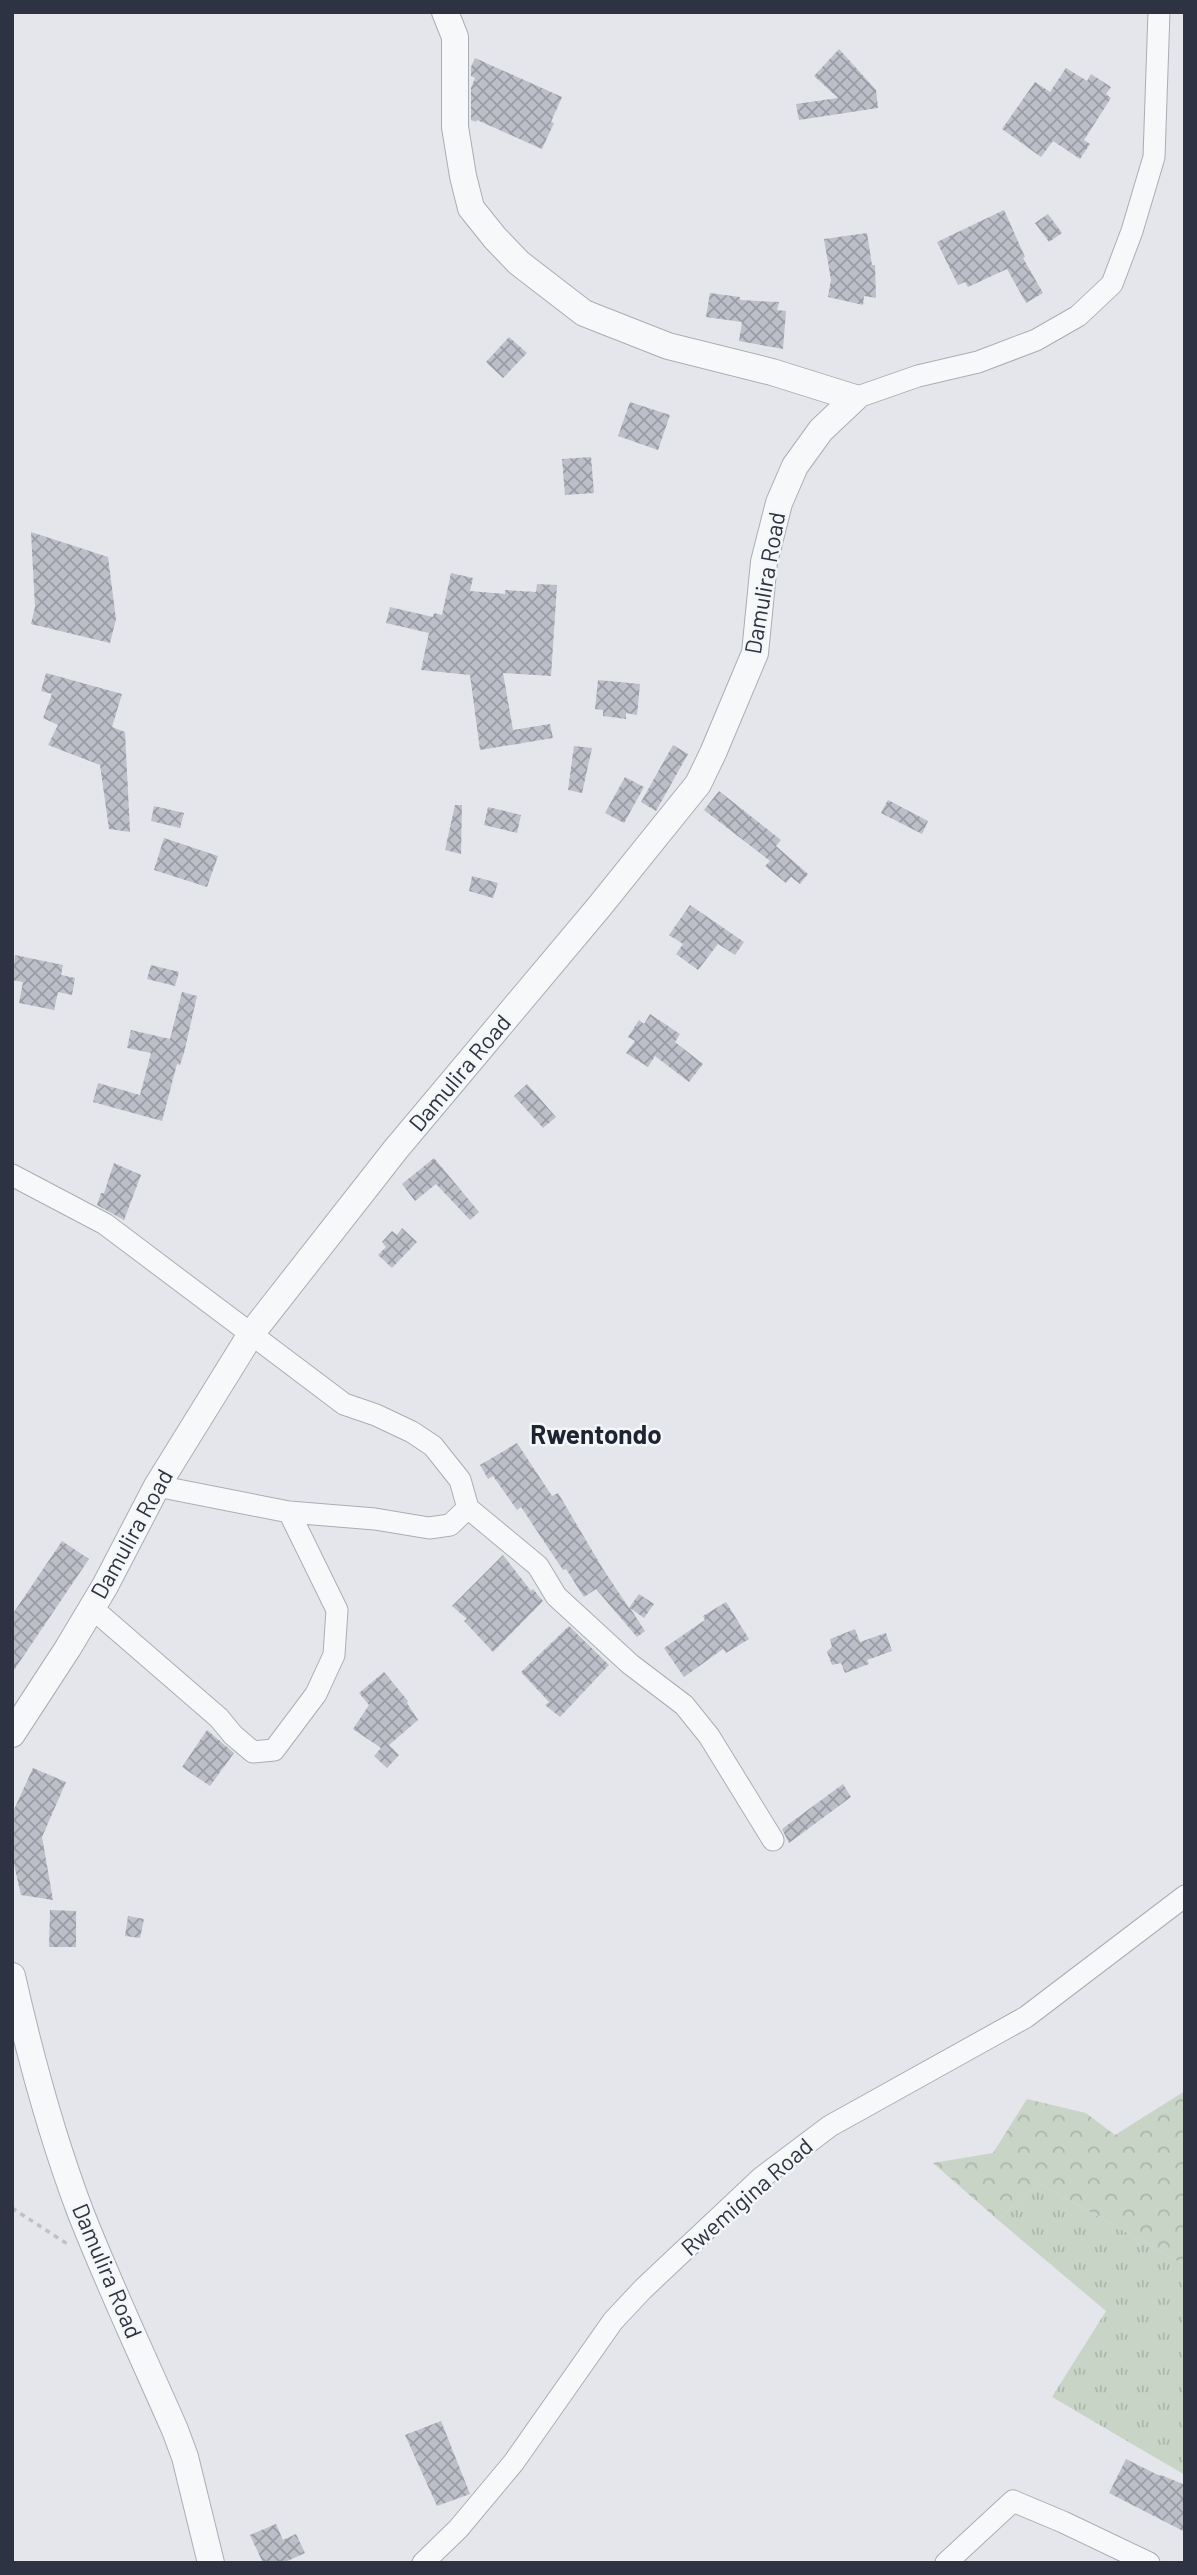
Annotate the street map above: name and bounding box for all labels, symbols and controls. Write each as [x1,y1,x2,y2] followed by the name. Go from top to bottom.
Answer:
[738,510,790,656] street label: Damulira Road
[402,1008,516,1136] street label: Damulira Road
[530,1418,662,1449] district label: Rwentondo
[84,1464,178,1603] street label: Damulira Road
[675,2131,818,2261] street label: Rwemigina Road
[67,2199,149,2342] street label: Damulira Road

